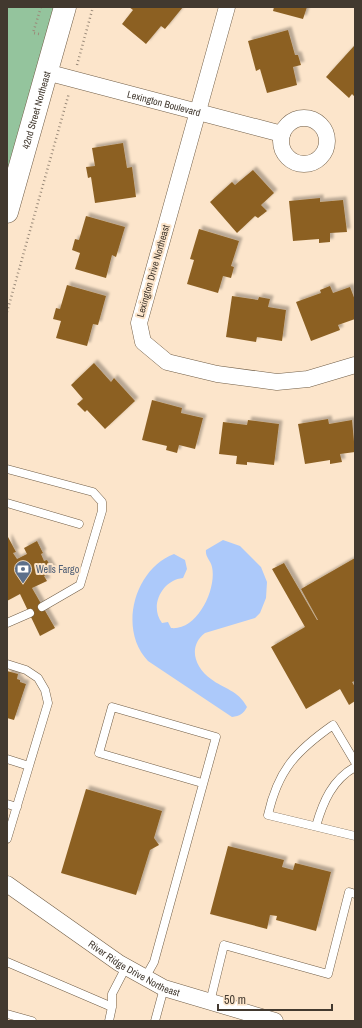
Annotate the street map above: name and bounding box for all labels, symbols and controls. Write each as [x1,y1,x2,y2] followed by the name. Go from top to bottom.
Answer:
[19,69,53,150] street label: 42nd Street Northeast
[126,87,202,119] street label: Lexington Boulevard
[134,223,173,319] street label: Lexington Drive Northeast
[13,559,33,584] bank icon: Wells Fargo
[36,563,80,576] place label: Wells Fargo
[86,937,182,999] street label: River Ridge Drive Northeast
[218,986,332,1012] scale bar
[224,992,246,1008] text: 50 m

